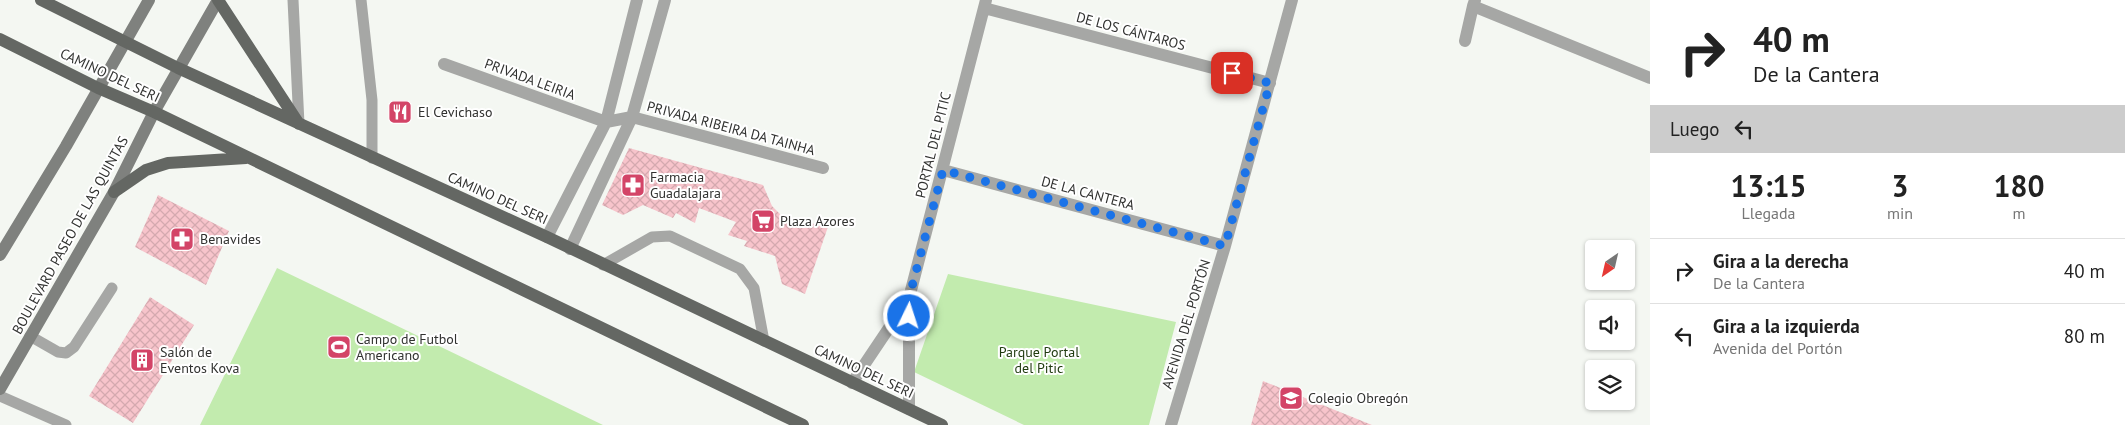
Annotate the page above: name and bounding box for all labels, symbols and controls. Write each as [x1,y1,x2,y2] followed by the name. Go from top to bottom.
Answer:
[1074,8,1188,54] street label: DE LOS CÁNTAROS
[1753,16,1830,62] text: 40 m
[1670,20,1735,85] icon: right
[57,44,163,106] street label: CAMINO DEL SERI
[1211,52,1253,94] pin
[482,54,579,104] street label: PRIVADA LEIRIA
[1218,59,1246,87] icon: arrive
[1753,60,1880,88] text: De la Cantera
[911,90,955,200] street label: PORTAL DEL PITIC
[645,97,818,159] street label: PRIVADA RIBEIRA DA TAINHA
[387,99,413,125] restaurant icon: El Cevichaso
[418,103,492,121] place label: El Cevichaso
[1730,115,1758,143] icon: left
[1670,117,1720,141] text: Luego
[8,133,132,337] street label: BOULEVARD PASEO DE LAS QUINTAS
[1730,166,1807,205] text: 13:15
[1892,166,1909,205] text: 3
[1993,166,2045,205] text: 180
[445,168,551,228] street label: CAMINO DEL SERI
[650,168,721,202] place label: Farmacia Guadalajara
[620,172,646,198] pharmacy icon: Farmacia Guadalajara
[1039,172,1137,214] street label: DE LA CANTERA
[1742,203,1795,223] text: Llegada
[1887,203,1913,223] text: min
[2013,203,2026,223] text: m
[750,208,776,234] supermarket icon: Plaza Azores
[780,212,855,230] place label: Plaza Azores
[169,226,195,252] pharmacy icon: Benavides
[200,230,261,248] place label: Benavides
[1585,240,1635,290] north arrow
[1585,240,1635,410] map controls
[1713,249,1849,273] text: Gira a la derecha
[1158,257,1214,391] street label: AVENIDA DEL PORTÓN
[1670,257,1698,285] icon: right
[2064,259,2105,283] text: 40 m
[1713,273,1805,293] text: De la Cantera
[882,289,934,341] position arrow
[1585,300,1635,350] button: sound
[1713,314,1860,338] text: Gira a la izquierda
[1670,322,1698,350] icon: left
[2064,324,2105,348] text: 80 m
[356,330,458,364] place label: Campo de Futbol Americano
[326,334,352,360] sports icon: Campo de Futbol Americano
[1713,338,1842,358] text: Avenida del Portón
[811,340,917,402] street label: CAMINO DEL SERI
[160,343,240,377] place label: Salón de Eventos Kova
[999,343,1079,377] park label: Parque Portal del Pitic
[129,347,155,373] building icon: Salón de Eventos Kova
[1585,360,1635,410] button: layers
[1278,385,1304,411] school or university icon: Colegio Obregón
[1308,389,1408,407] place label: Colegio Obregón

